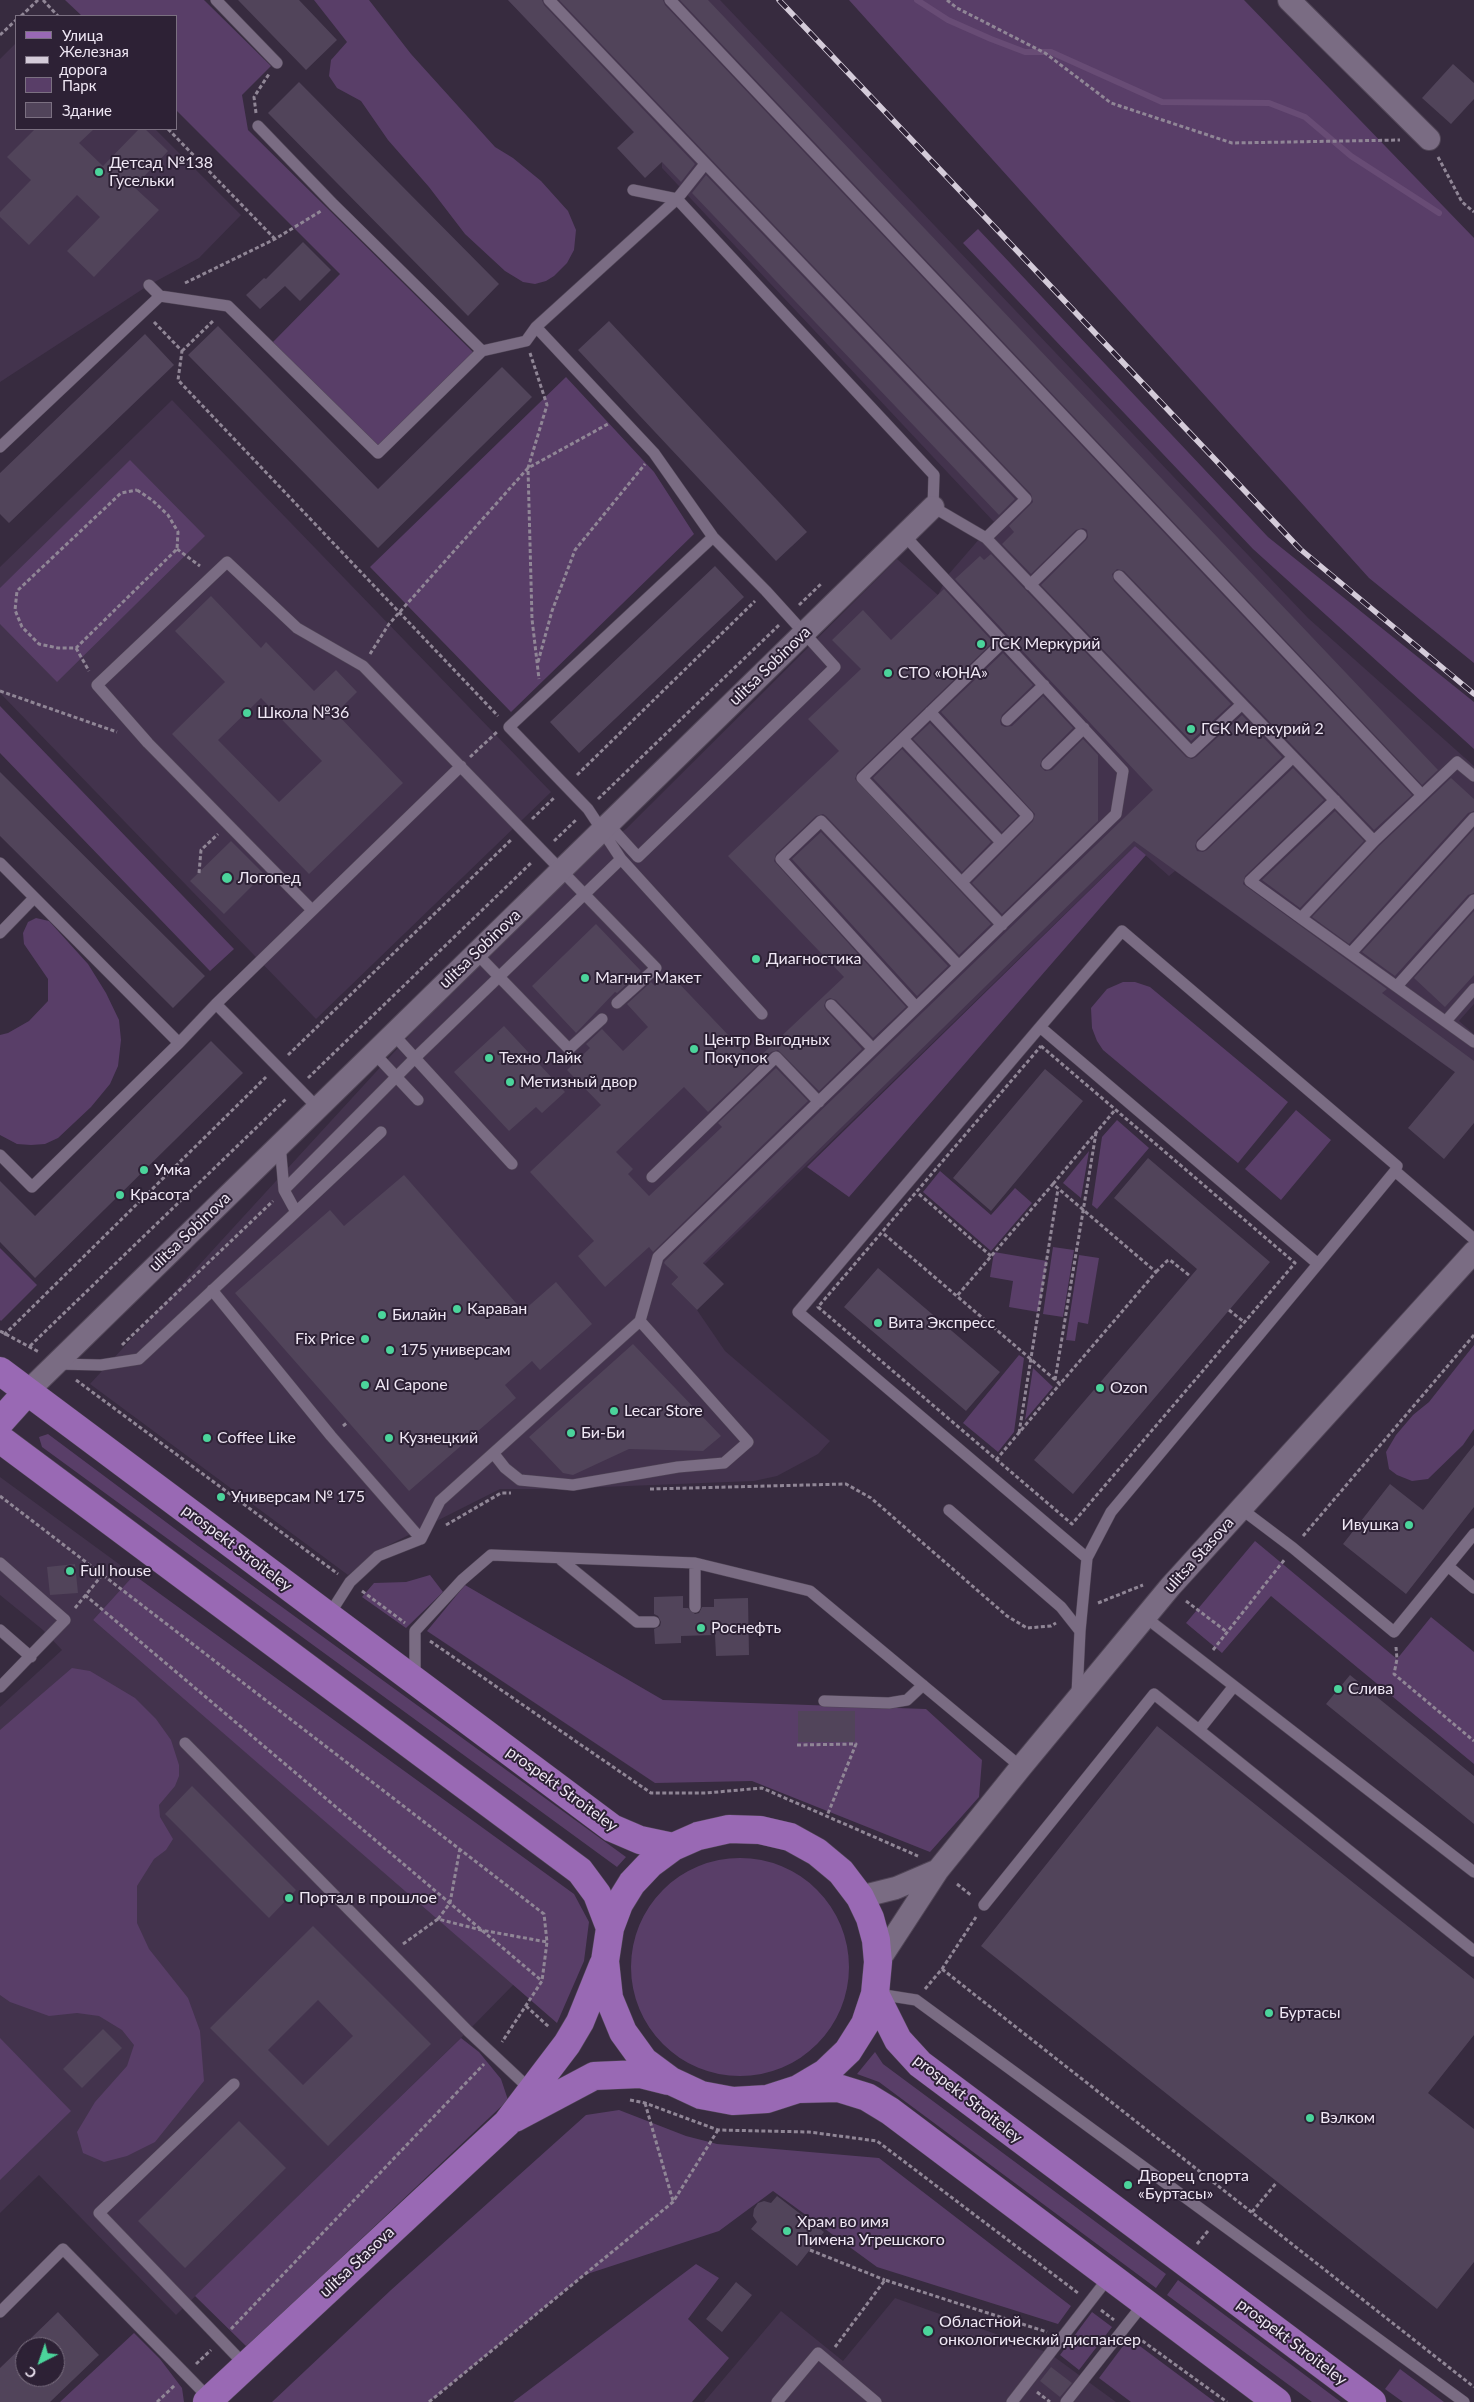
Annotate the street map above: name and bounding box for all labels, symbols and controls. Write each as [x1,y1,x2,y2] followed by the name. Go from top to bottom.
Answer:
[15,15,178,130] legend
[62,26,103,44] text: Улица
[59,42,129,78] text: Железная дорога
[62,76,96,94] text: Парк
[62,101,112,119] text: Здание
[109,153,213,191] place label: Детсад №138 Гусельки
[93,166,105,178] marker: Детсад №138 Гусельки
[725,622,815,710] street label: ulitsa Sobinova
[991,634,1100,654] place label: ГСК Меркурий
[975,638,987,650] marker: ГСК Меркурий
[898,663,988,683] place label: СТО «ЮНА»
[882,667,894,679] marker: СТО «ЮНА»
[257,703,349,723] place label: Школа №36
[241,707,253,719] marker: Школа №36
[1201,719,1324,739] place label: ГСК Меркурий 2
[1185,723,1197,735] marker: ГСК Меркурий 2
[238,868,301,888] place label: Логопед
[220,871,234,885] marker: Логопед
[435,905,525,993] street label: ulitsa Sobinova
[766,949,861,969] place label: Диагностика
[750,953,762,965] marker: Диагностика
[595,968,702,988] place label: Магнит Макет
[579,972,591,984] marker: Магнит Макет
[704,1030,830,1068] place label: Центр Выгодных Покупок
[688,1043,700,1055] marker: Центр Выгодных Покупок
[499,1048,582,1068] place label: Техно Лайк
[483,1052,495,1064] marker: Техно Лайк
[520,1072,637,1092] place label: Метизный двор
[504,1076,516,1088] marker: Метизный двор
[154,1160,190,1180] place label: Умка
[138,1164,150,1176] marker: Умка
[130,1185,190,1205] place label: Красота
[145,1188,235,1276] street label: ulitsa Sobinova
[114,1189,126,1201] marker: Красота
[467,1299,527,1319] place label: Караван
[451,1303,463,1315] marker: Караван
[392,1305,447,1325] place label: Билайн
[376,1309,388,1321] marker: Билайн
[888,1313,995,1333] place label: Вита Экспресс
[872,1317,884,1329] marker: Вита Экспресс
[295,1329,355,1349] place label: Fix Price
[359,1333,371,1345] marker: Fix Price
[400,1340,511,1360] place label: 175 универсам
[384,1344,396,1356] marker: 175 универсам
[375,1375,448,1395] place label: Al Capone
[1110,1378,1148,1398] place label: Ozon
[359,1379,371,1391] marker: Al Capone
[1094,1382,1106,1394] marker: Ozon
[624,1401,703,1421] place label: Lecar Store
[608,1405,620,1417] marker: Lecar Store
[581,1423,625,1443] place label: Би-Би
[565,1427,577,1439] marker: Би-Би
[217,1428,296,1448] place label: Coffee Like
[399,1428,478,1448] place label: Кузнецкий
[201,1432,213,1444] marker: Coffee Like
[383,1432,395,1444] marker: Кузнецкий
[231,1487,365,1507] place label: Универсам № 175
[215,1491,227,1503] marker: Универсам № 175
[178,1500,296,1596] street label: prospekt Stroiteley
[1160,1513,1238,1597] street label: ulitsa Stasova
[1342,1515,1399,1535] place label: Ивушка
[1403,1519,1415,1531] marker: Ивушка
[80,1561,151,1581] place label: Full house
[64,1565,76,1577] marker: Full house
[711,1618,781,1638] place label: Роснефть
[695,1622,707,1634] marker: Роснефть
[1348,1679,1393,1699] place label: Слива
[1332,1683,1344,1695] marker: Слива
[503,1742,621,1836] street label: prospekt Stroiteley
[299,1888,437,1908] place label: Портал в прошлое
[283,1892,295,1904] marker: Портал в прошлое
[1279,2003,1341,2023] place label: Буртасы
[1263,2007,1275,2019] marker: Буртасы
[910,2051,1026,2147] street label: prospekt Stroiteley
[1320,2108,1375,2128] place label: Вэлком
[1304,2112,1316,2124] marker: Вэлком
[1138,2166,1249,2204] place label: Дворец спорта «Буртасы»
[1122,2179,1134,2191] marker: Дворец спорта «Буртасы»
[797,2212,945,2250] place label: Храм во имя Пимена Угрешского
[316,2223,398,2301] street label: ulitsa Stasova
[781,2225,793,2237] marker: Храм во имя Пимена Угрешского
[1233,2294,1351,2390] street label: prospekt Stroiteley
[939,2312,1141,2350] place label: Областной онкологический диспансер
[921,2324,935,2338] marker: Областной онкологический диспансер
[15,2337,65,2387] north arrow
[21,2363,40,2382] text: С

